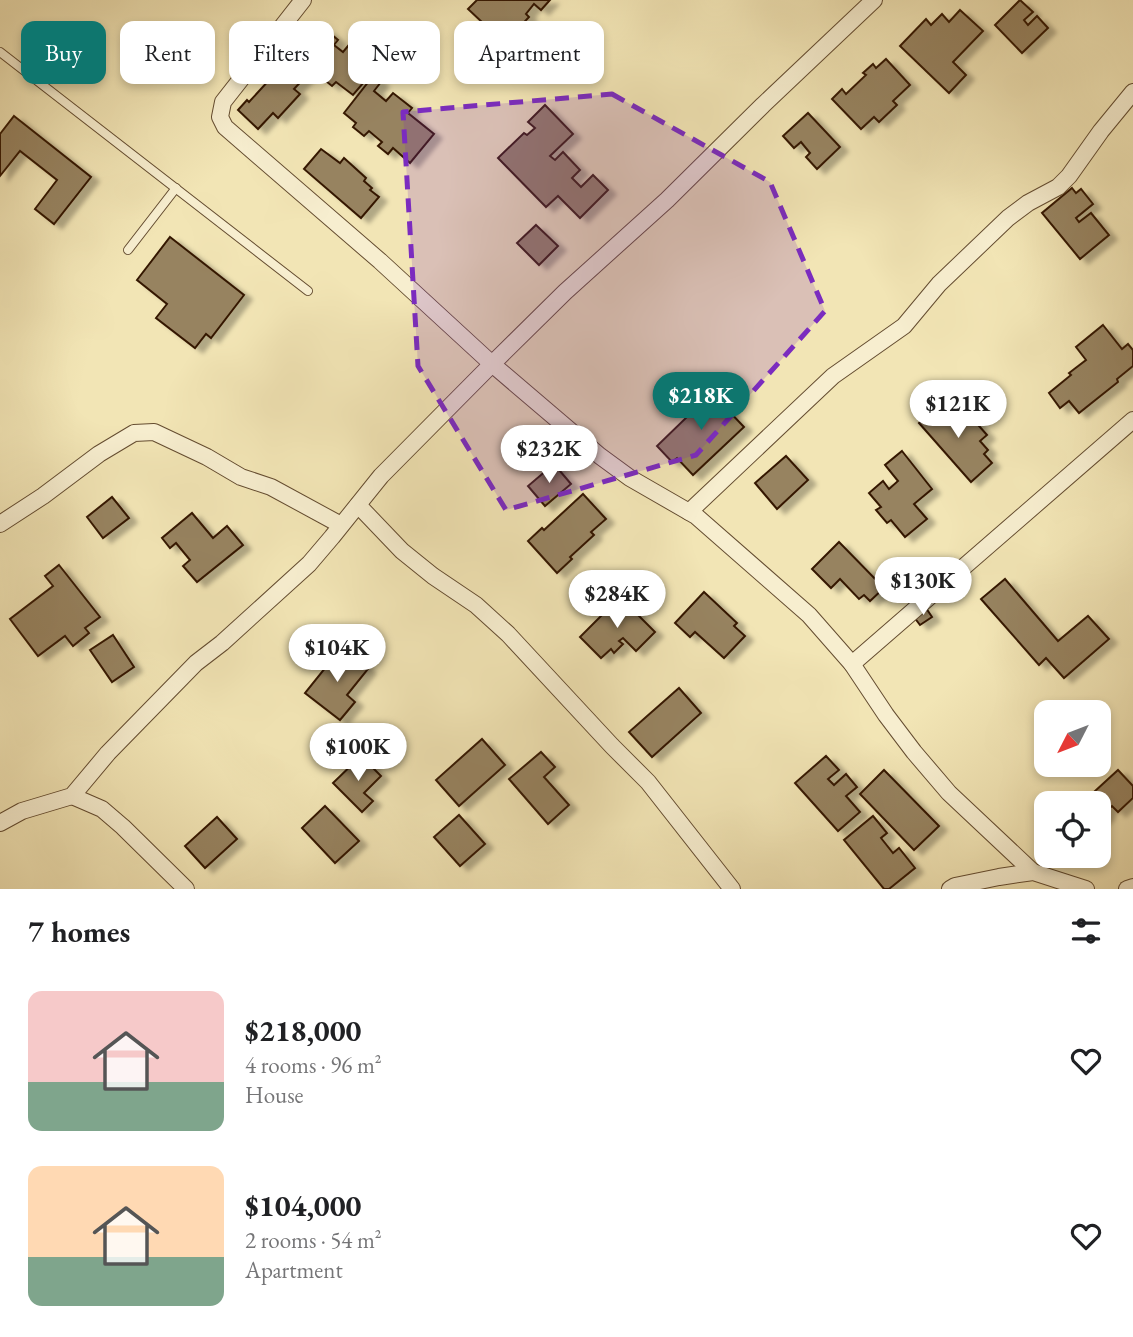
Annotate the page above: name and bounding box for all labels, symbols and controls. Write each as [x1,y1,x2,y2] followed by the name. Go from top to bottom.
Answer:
[21,21,106,84] chip: Buy
[120,21,215,84] chip: Rent
[229,21,334,84] chip: Filters
[348,21,440,84] chip: New
[454,21,604,84] chip: Apartment
[652,372,750,432] pin: $218K
[669,380,733,410] text: $218K
[909,380,1007,440] pin: $121K
[926,388,990,418] text: $121K
[500,426,598,485] pin: $232K
[517,433,581,463] text: $232K
[874,558,972,617] pin: $130K
[891,565,955,595] text: $130K
[568,570,666,630] pin: $284K
[585,578,649,608] text: $284K
[288,624,386,684] pin: $104K
[305,632,369,662] text: $104K
[1034,700,1111,777] north arrow
[1034,700,1111,868] map controls
[309,724,407,783] pin: $100K
[326,731,390,761] text: $100K
[1034,791,1111,868] button: locate
[28,912,130,951] text: 7 homes
[1067,912,1105,950] icon: filters
[245,1011,361,1050] text: $218,000
[84,1019,168,1103] icon: home
[1067,1042,1105,1080] icon: heart
[245,1050,382,1080] text: 4 rooms · 96 m²
[245,1080,304,1110] text: House
[245,1186,361,1225] text: $104,000
[84,1194,168,1278] icon: home
[1067,1217,1105,1255] icon: heart
[245,1225,382,1255] text: 2 rooms · 54 m²
[245,1255,343,1285] text: Apartment

